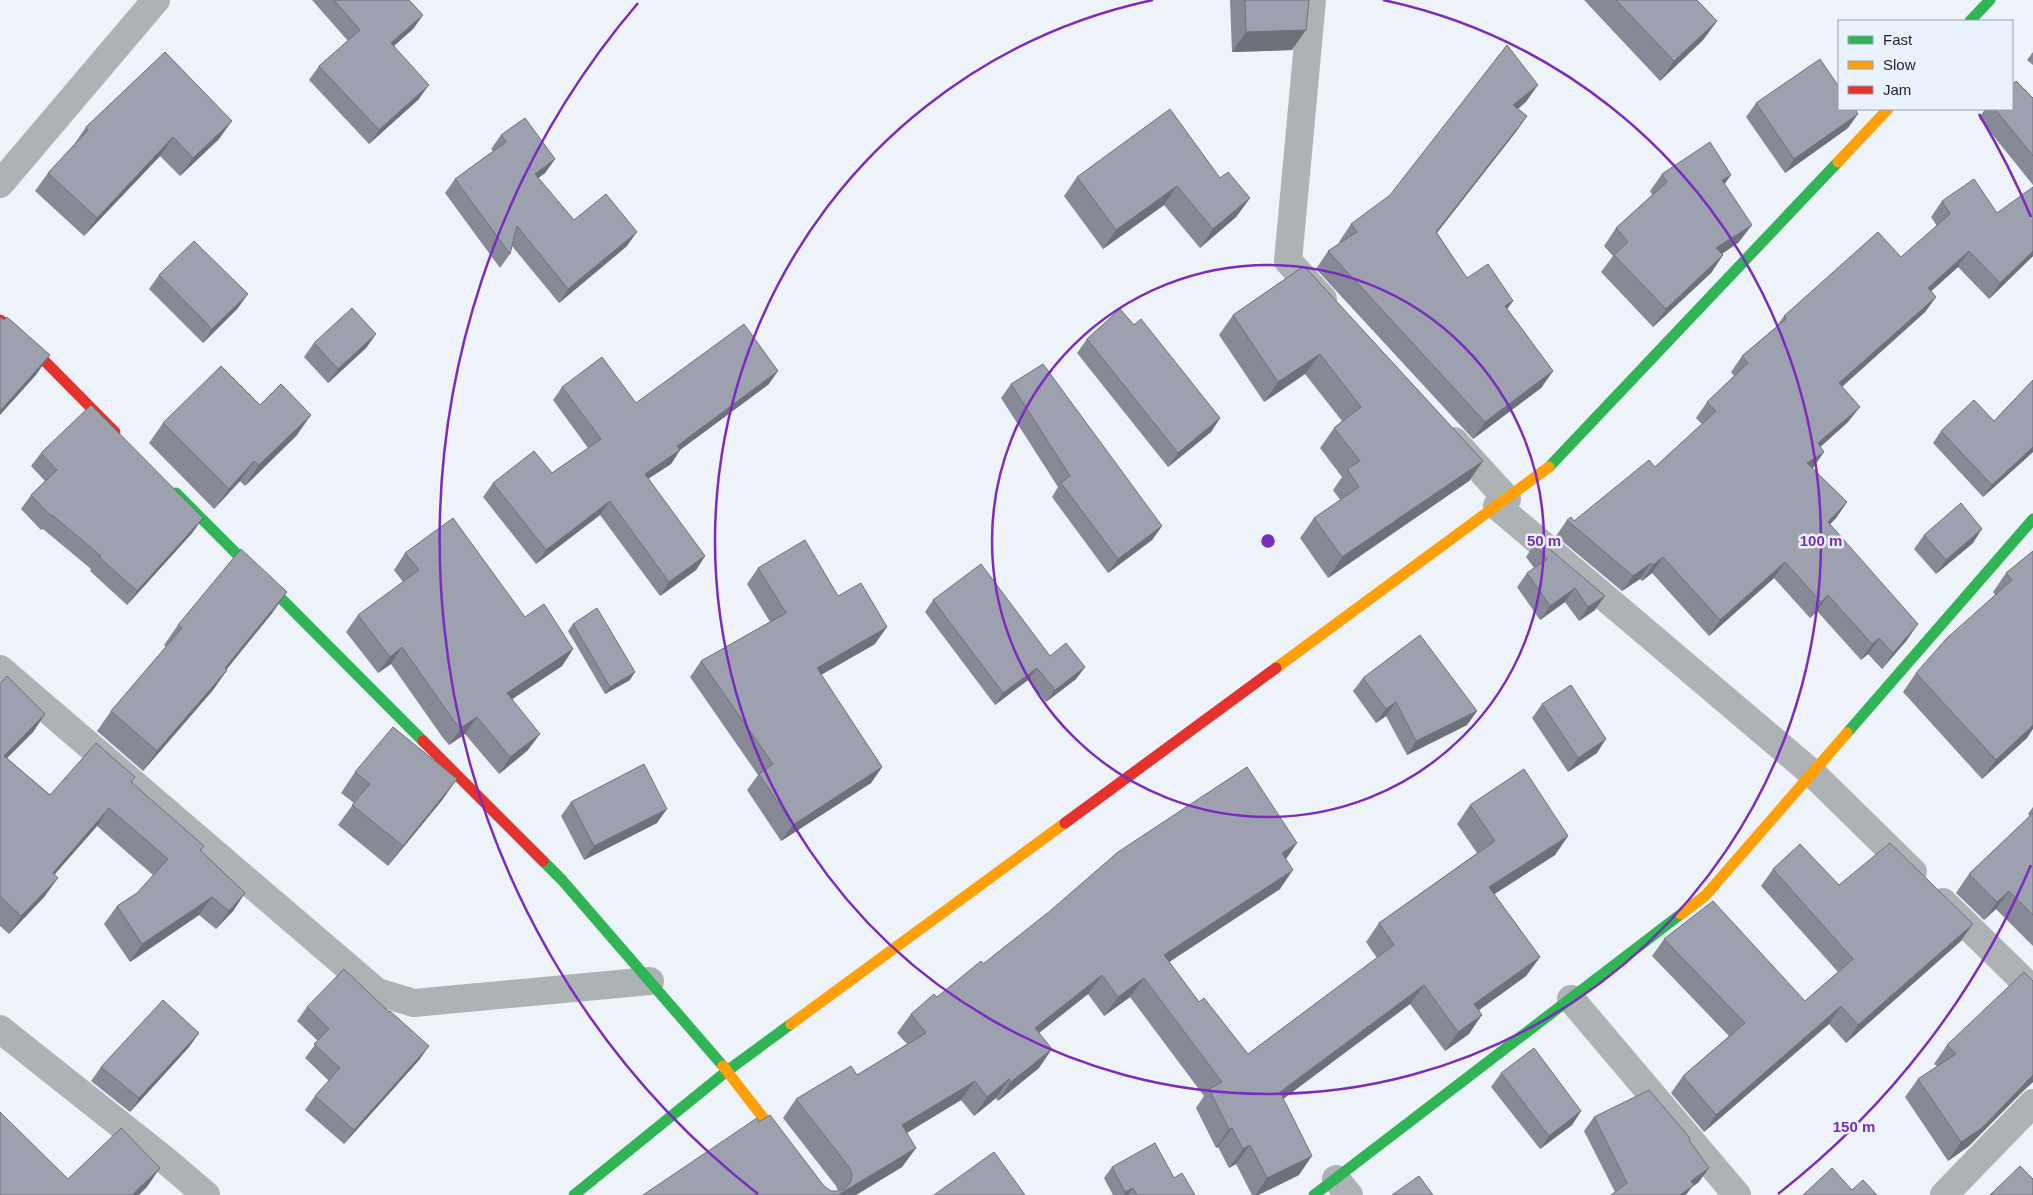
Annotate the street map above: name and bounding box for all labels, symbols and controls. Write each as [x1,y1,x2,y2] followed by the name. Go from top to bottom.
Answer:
[1838,20,2013,110] legend
[1883,31,1913,48] text: Fast
[1883,56,1916,73] text: Slow
[1883,81,1911,98] text: Jam
[1259,532,1277,550] centre of rings
[1527,532,1561,549] text: 50 m
[1800,532,1842,549] text: 100 m
[1833,1118,1875,1135] text: 150 m

